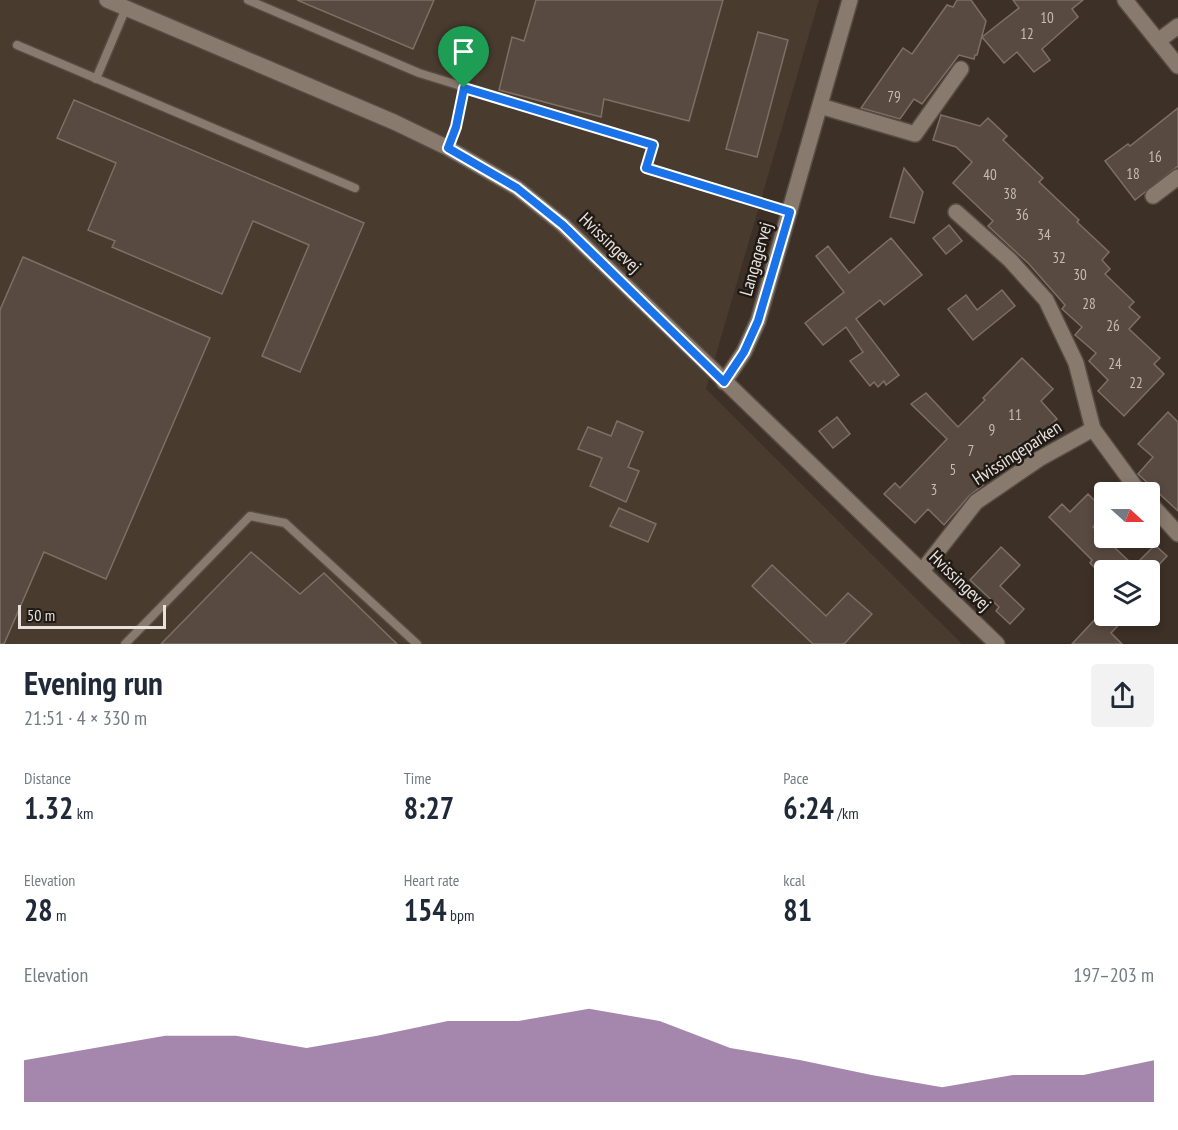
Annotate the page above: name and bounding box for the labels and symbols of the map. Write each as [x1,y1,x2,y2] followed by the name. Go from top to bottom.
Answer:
[1040,8,1054,27] house number: 10
[1020,24,1034,43] house number: 12
[438,26,489,88] pin
[887,87,901,106] house number: 79
[1148,147,1162,166] house number: 16
[1126,164,1140,183] house number: 18
[983,165,997,184] house number: 40
[1003,184,1017,203] house number: 38
[1015,205,1029,224] house number: 36
[574,207,646,278] street label: Hvissingevej
[734,219,777,298] street label: Langagervej
[1037,225,1051,244] house number: 34
[1052,248,1066,267] house number: 32
[1073,265,1087,284] house number: 30
[1082,294,1096,313] house number: 28
[1106,316,1120,335] house number: 26
[1108,354,1122,373] house number: 24
[1129,373,1143,392] house number: 22
[1008,405,1022,424] house number: 11
[968,415,1066,490] street label: Hvissingeparken
[989,420,995,439] house number: 9
[968,441,974,460] house number: 7
[950,460,956,479] house number: 5
[931,480,937,499] house number: 3
[1094,482,1160,548] north arrow
[924,545,996,616] street label: Hvissingevej
[18,602,166,630] scale bar

